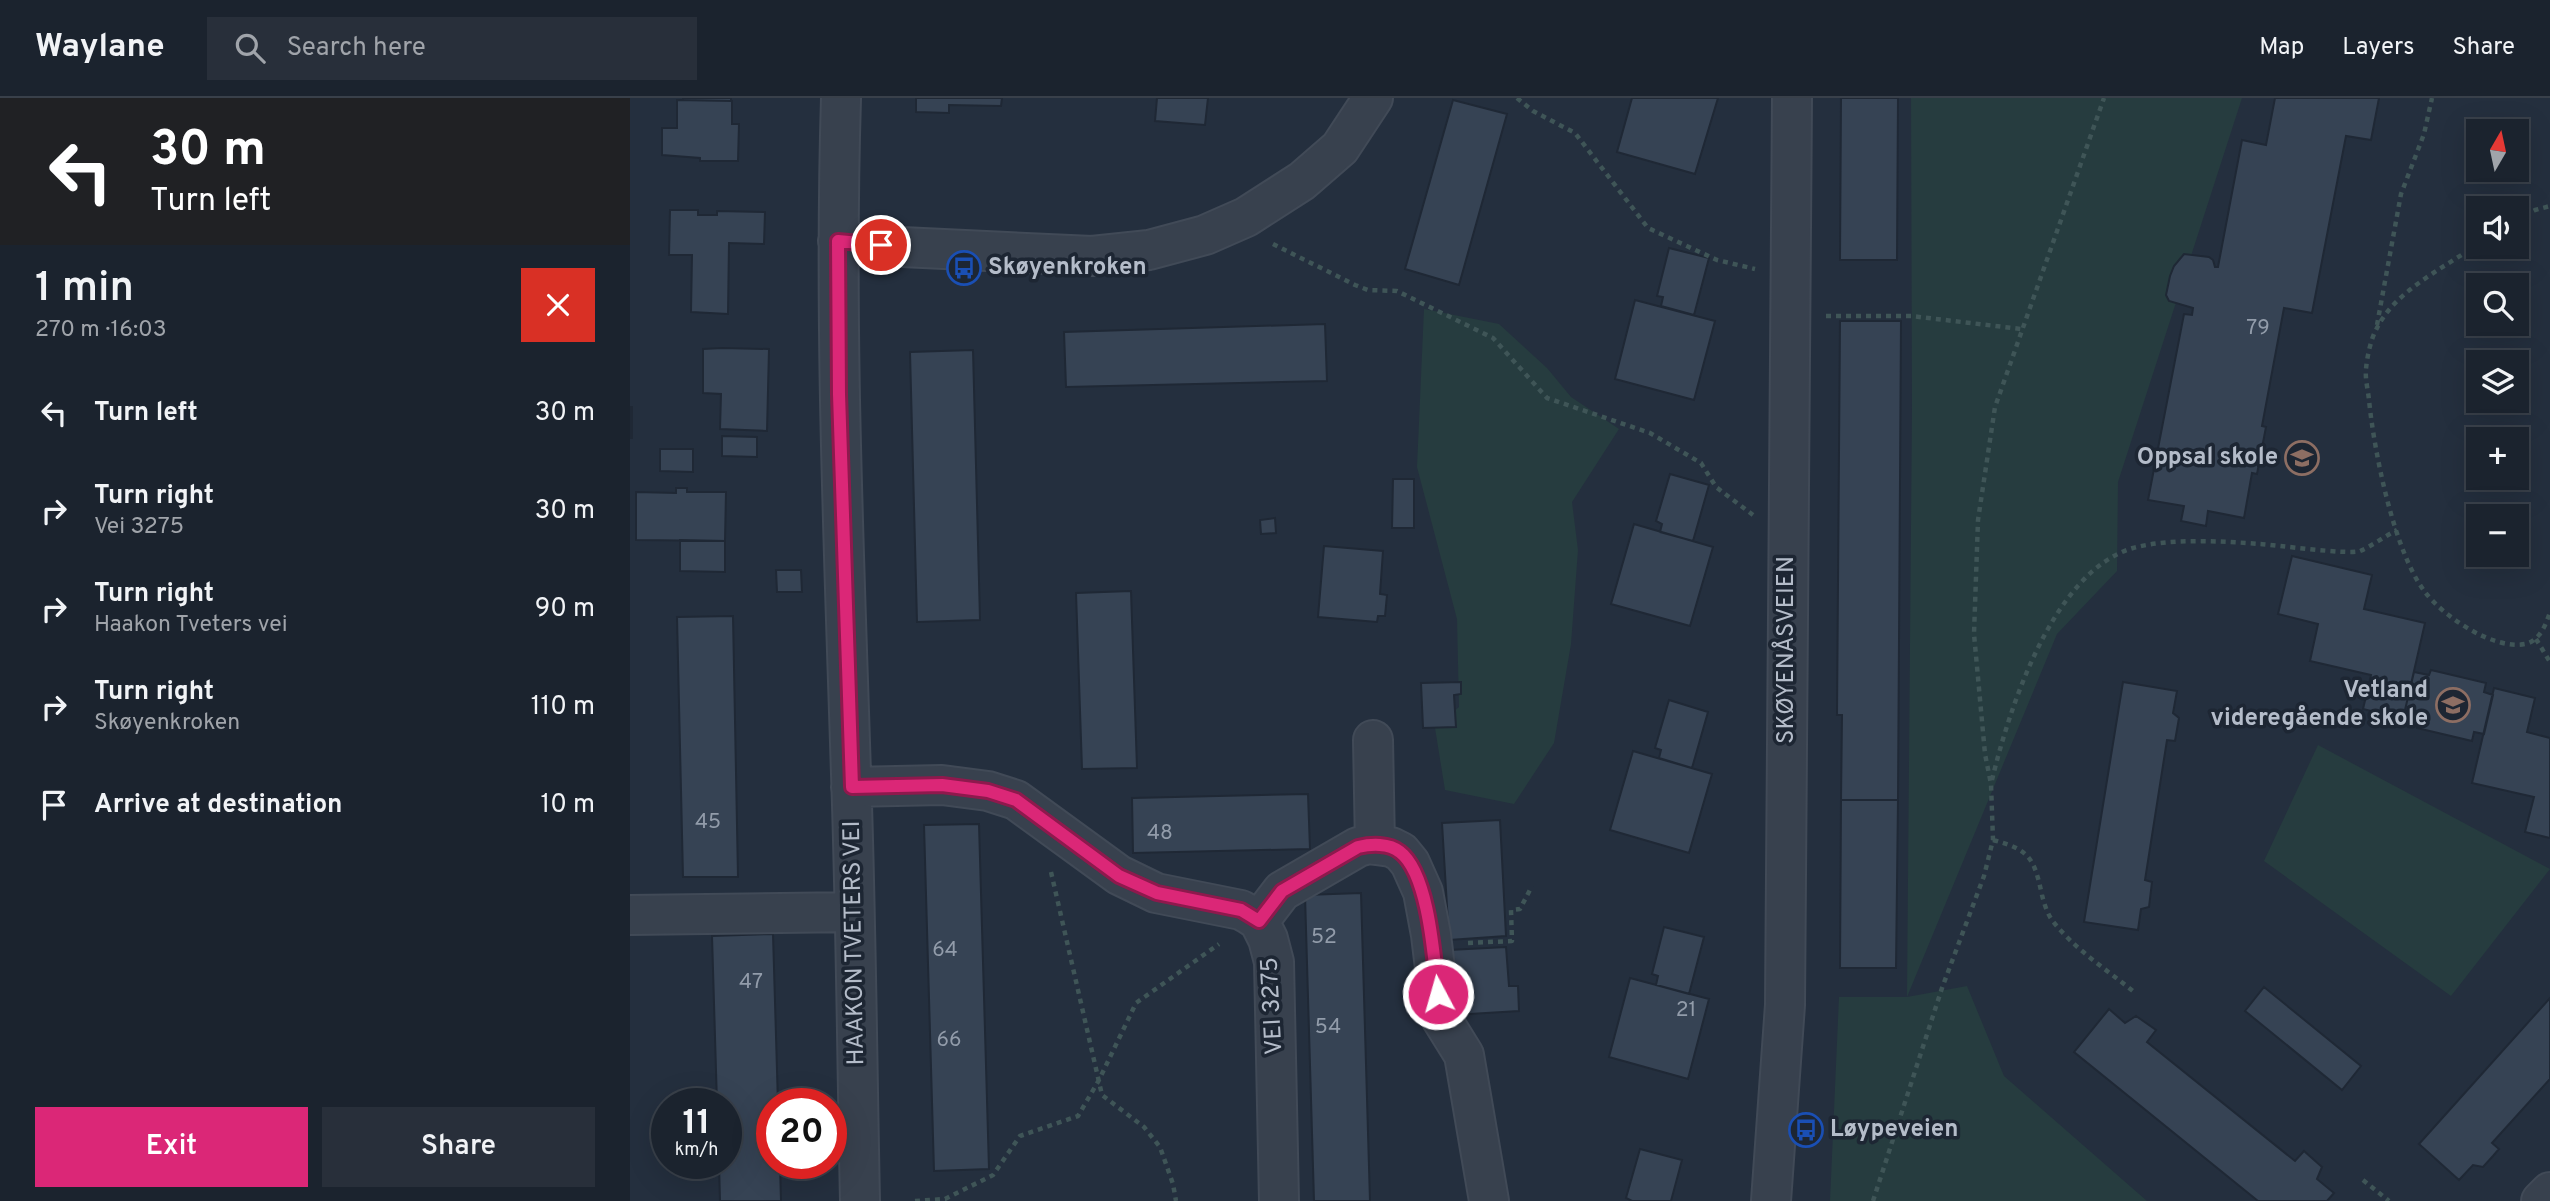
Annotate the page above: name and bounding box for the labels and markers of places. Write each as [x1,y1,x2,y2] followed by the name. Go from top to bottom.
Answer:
[851,215,911,275] pin
[945,249,983,287] bus stop icon: Skøyenkroken
[988,253,1147,283] place label: Skøyenkroken
[2283,439,2321,477] school or university icon: Oppsal skole
[2137,443,2278,473] place label: Oppsal skole
[2211,676,2428,734] place label: Vetland videregående skole
[2434,686,2472,724] school or university icon: Vetland videregående skole
[1787,1111,1825,1149] bus stop icon: Løypeveien
[1830,1115,1958,1145] place label: Løypeveien

